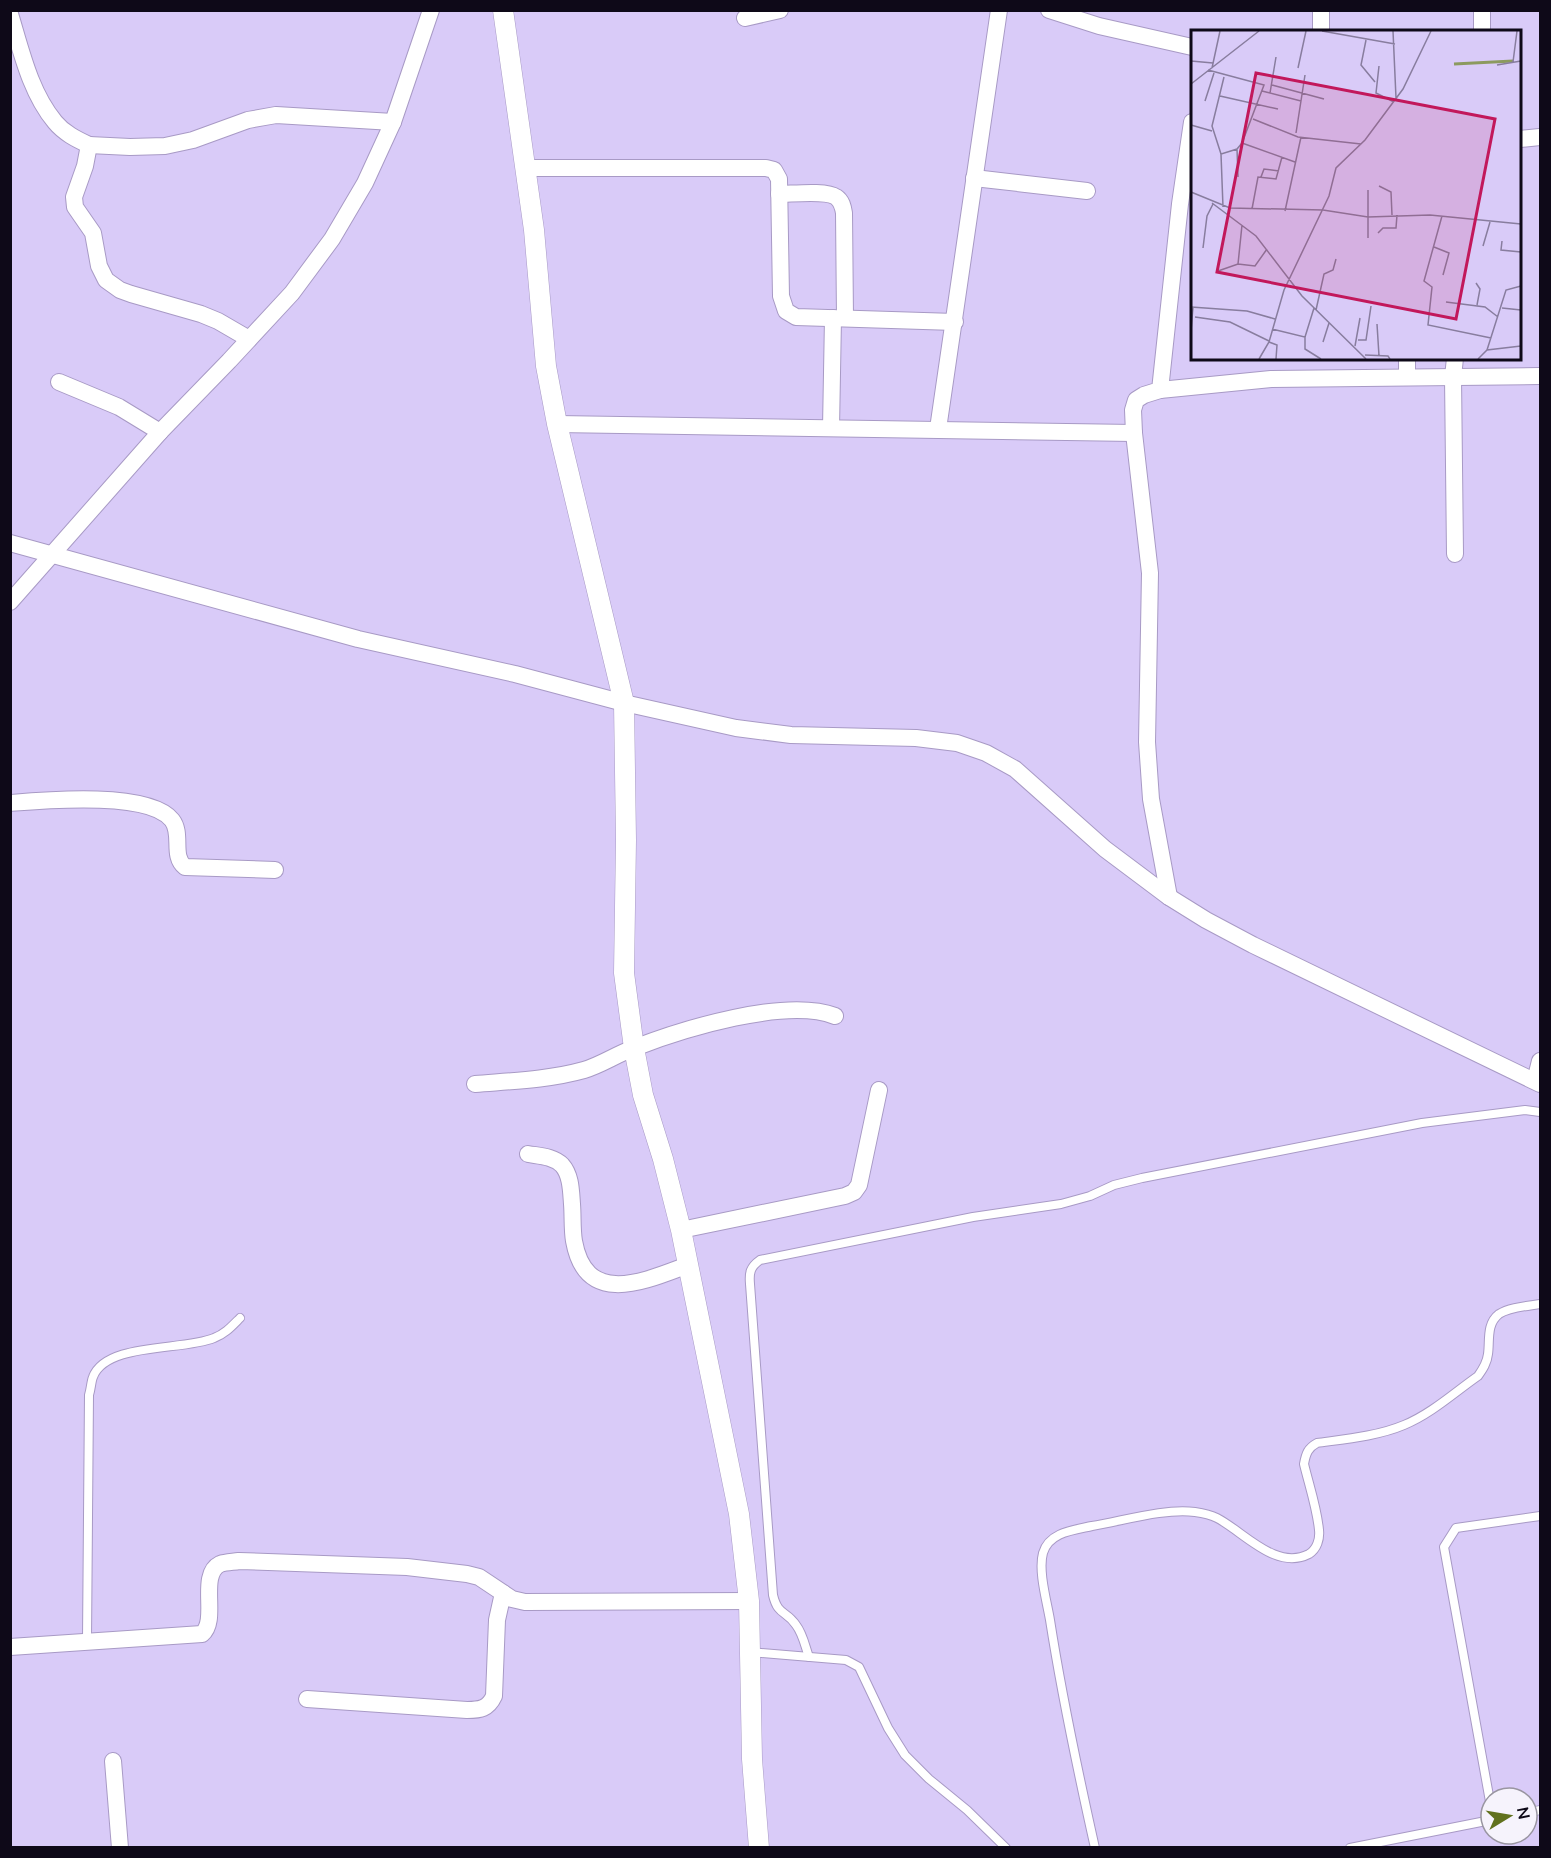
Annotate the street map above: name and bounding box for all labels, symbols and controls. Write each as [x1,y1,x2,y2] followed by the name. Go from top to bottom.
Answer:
[1191,30,1521,360] inset map
[1479,1786,1539,1846] north arrow
[1513,1805,1535,1821] text: N

